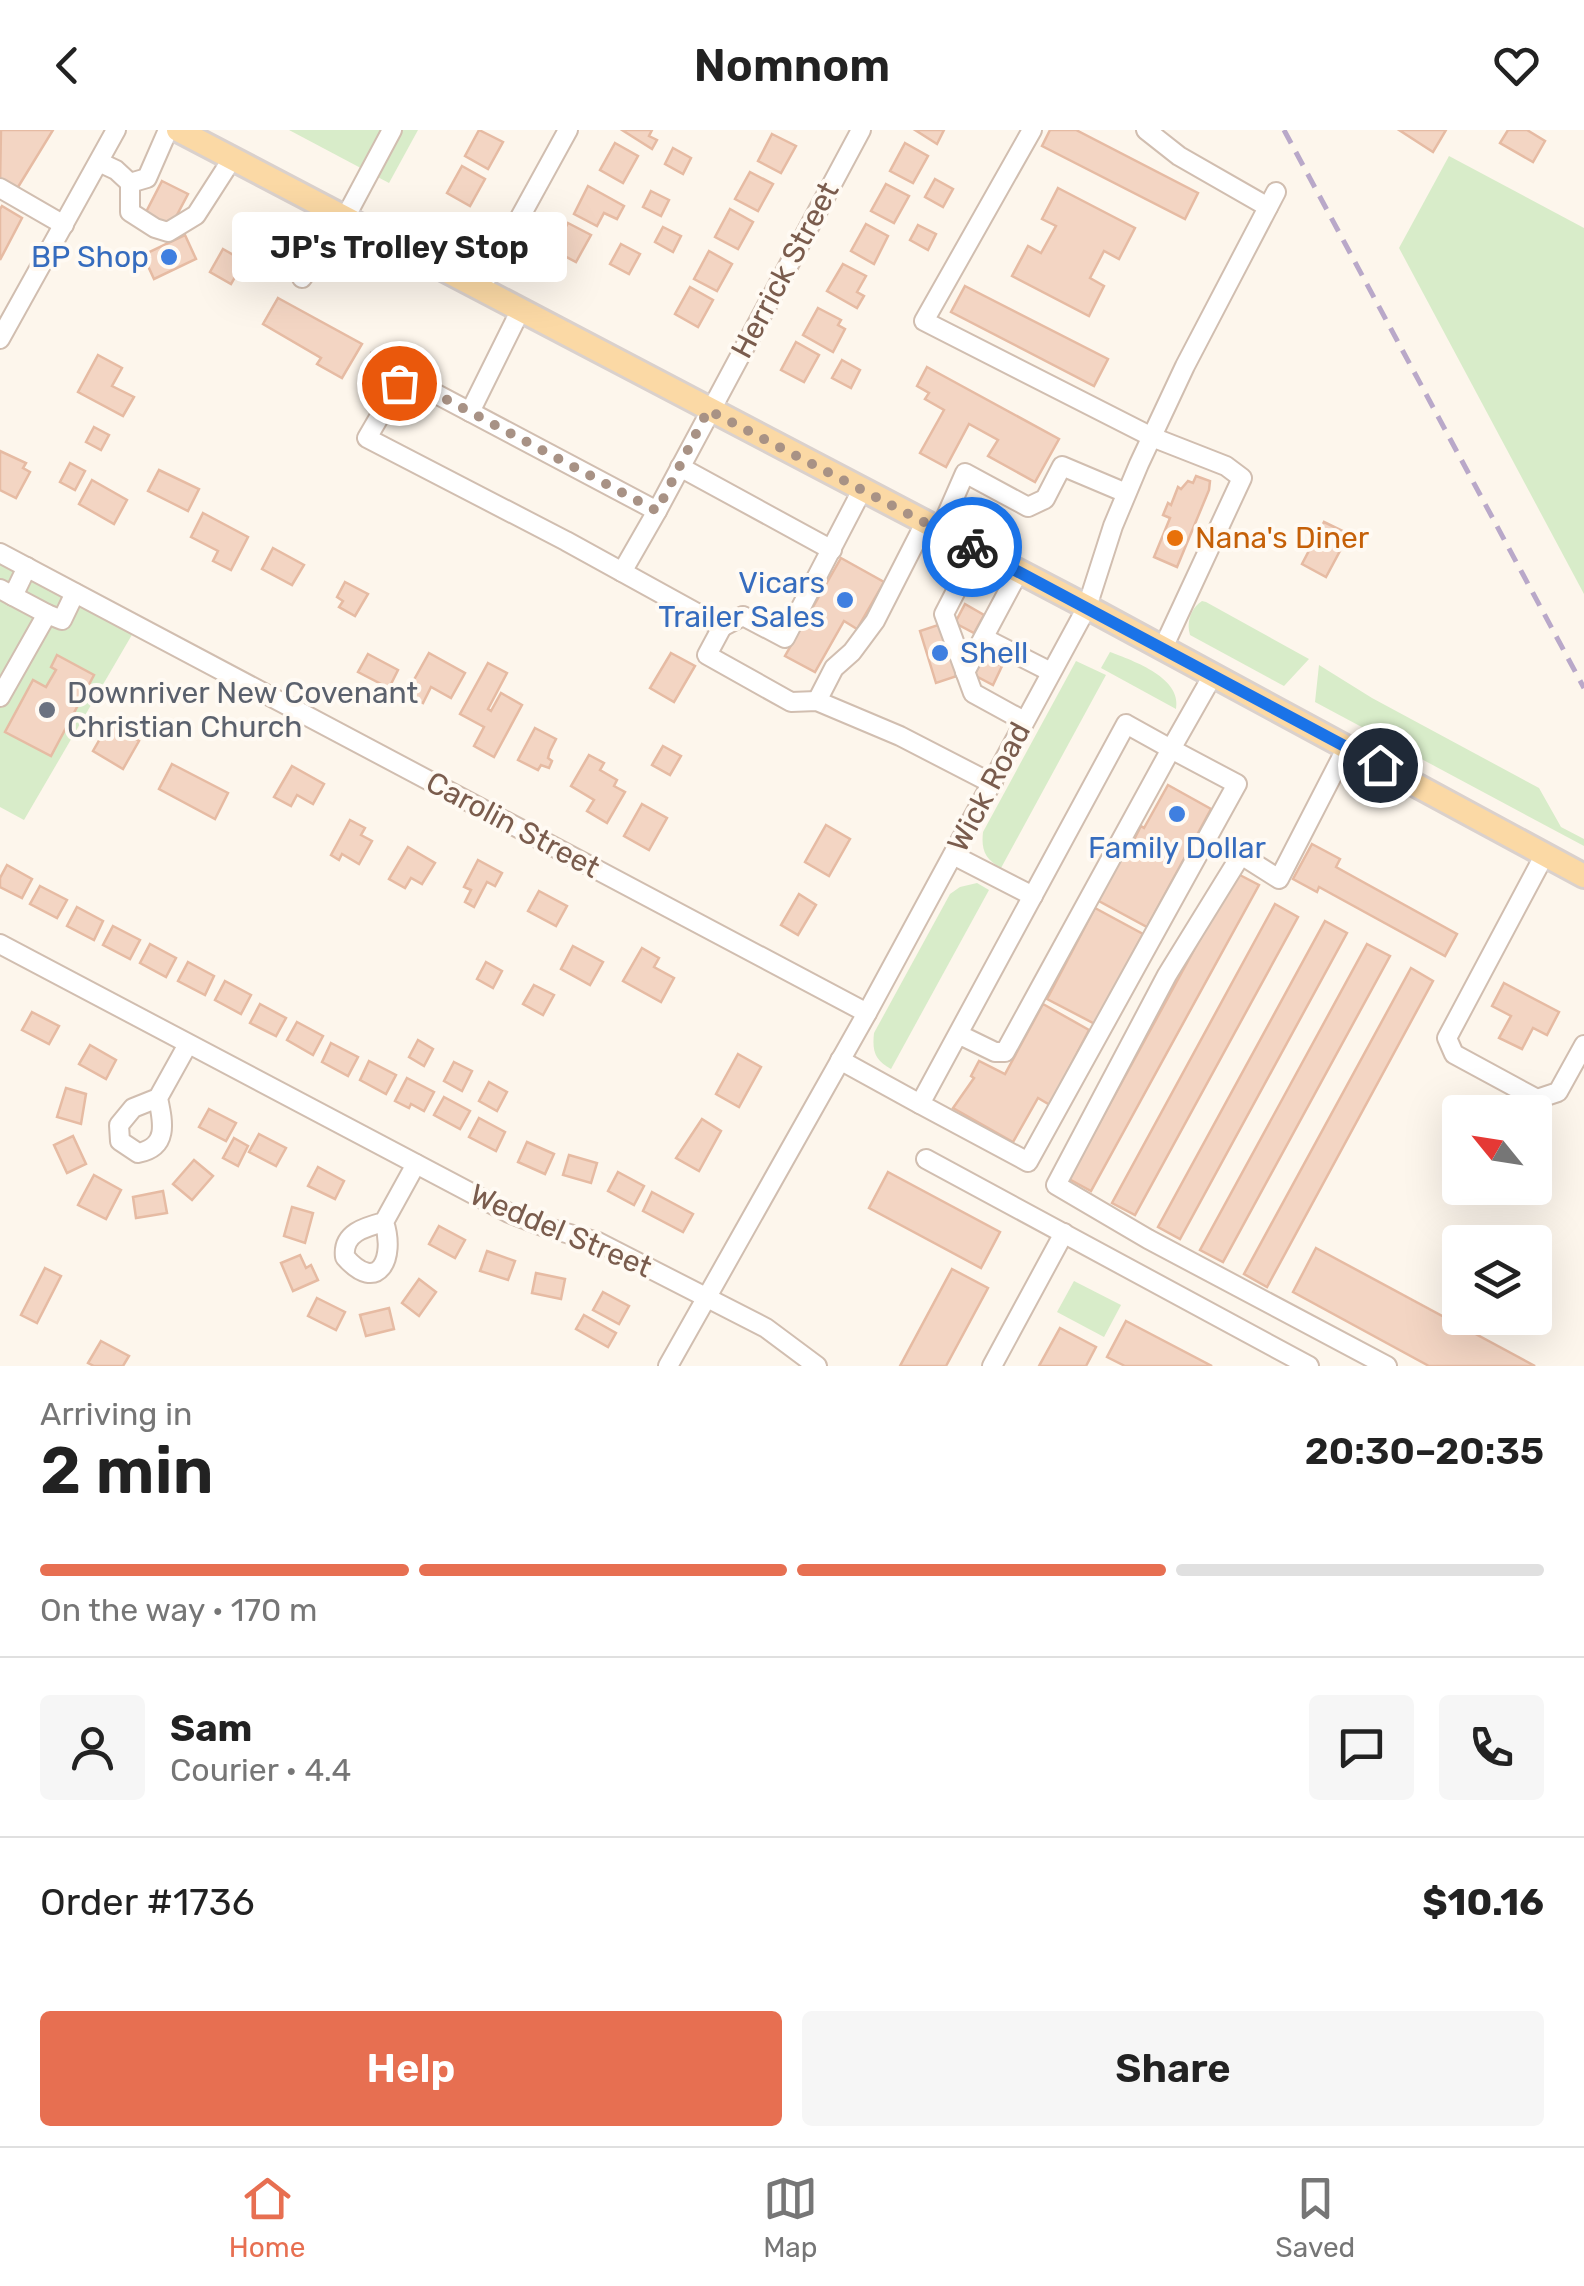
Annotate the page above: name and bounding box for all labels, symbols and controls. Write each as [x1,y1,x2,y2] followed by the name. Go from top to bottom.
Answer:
[40,38,95,93] icon: back
[1489,38,1544,93] icon: heart
[694,39,890,92] text: Nomnom
[724,176,847,364] street label: Herrick Street
[232,213,566,283] callout: JP's Trolley Stop
[270,228,529,266] text: JP's Trolley Stop
[31,239,149,275] place label: BP Shop
[158,246,180,268] marker: BP Shop
[357,341,442,426] pin
[372,356,427,411] icon: bag
[922,497,1022,597] courier
[945,520,1000,575] icon: bike
[1195,520,1370,556] place label: Nana's Diner
[1164,527,1186,549] marker: Nana's Diner
[658,565,825,635] place label: Vicars Trailer Sales
[834,589,856,611] marker: Vicars Trailer Sales
[960,635,1028,671] place label: Shell
[929,642,951,664] marker: Shell
[67,675,418,745] place label: Downriver New Covenant Christian Church
[36,699,58,721] marker: Downriver New Covenant Christian Church
[940,716,1038,858] street label: Wick Road
[1338,723,1423,808] pin
[1353,738,1408,793] icon: home
[420,764,606,886] street label: Carolin Street
[1166,803,1188,825] marker: Family Dollar
[1088,830,1267,866] place label: Family Dollar
[1442,1095,1552,1205] north arrow
[1442,1095,1552,1335] map controls
[465,1177,658,1286] street label: Weddel Street
[1442,1225,1552,1335] button: layers
[40,1395,192,1433] text: Arriving in
[1305,1428,1544,1474] text: 20:30–20:35
[40,1432,214,1509] text: 2 min
[40,1591,318,1629] text: On the way · 170 m
[40,1695,145,1800] button: person
[1309,1695,1414,1800] button: chat
[1439,1695,1544,1800] button: phone
[170,1705,252,1751] text: Sam
[170,1751,351,1789] text: Courier · 4.4
[40,1879,255,1925] text: Order #1736
[1422,1879,1544,1925] text: $10.16
[40,2011,782,2126] button: Help
[802,2011,1544,2126] button: Share
[229,2171,305,2264] tab: Home
[763,2171,818,2264] tab: Map
[1275,2171,1355,2264] tab: Saved

